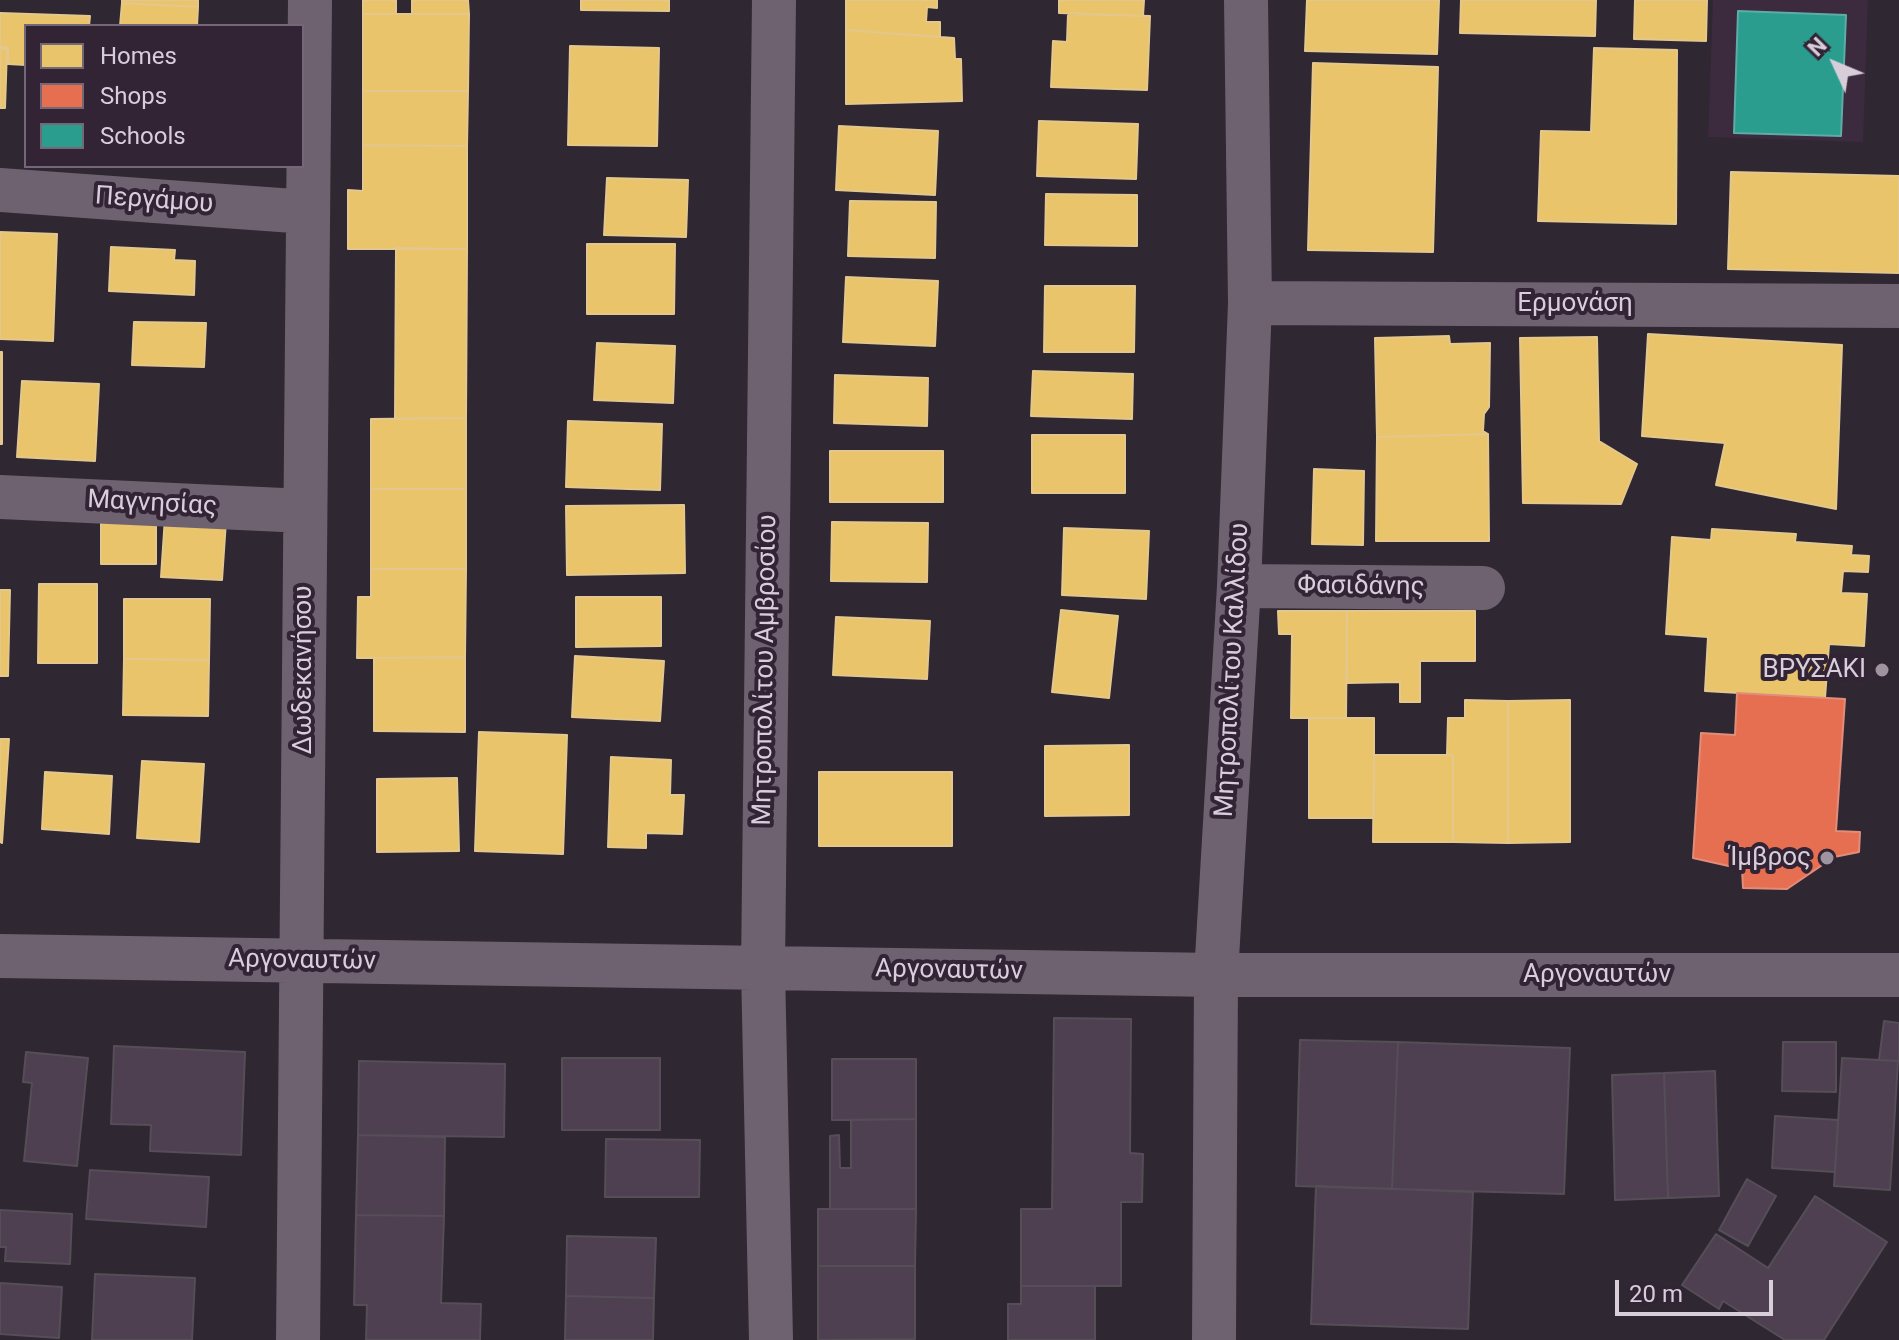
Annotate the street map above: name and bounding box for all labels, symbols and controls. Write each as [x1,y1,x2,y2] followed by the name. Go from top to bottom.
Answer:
[24,24,304,168] legend
[1795,24,1875,104] north arrow
[1803,33,1832,61] text: N
[100,42,177,70] text: Homes
[100,82,167,110] text: Shops
[100,122,186,150] text: Schools
[94,181,214,221] street label: Περγάμου
[1517,288,1633,320] street label: Ερμονάση
[86,485,218,523] street label: Μαγνησίας
[748,514,784,826] street label: Μητροπολίτου Αμβροσίου
[1210,522,1256,818] street label: Μητροπολίτου Καλλίδου
[1297,570,1425,604] street label: Φασιδάνης
[288,586,320,754] street label: Δωδεκανήσου
[1763,654,1866,686] place label: ΒΡΥΣΑΚΙ
[1873,661,1891,679] marker: ΒΡΥΣΑΚΙ
[1729,842,1811,874] place label: Ίμβρος
[1818,849,1836,867] marker: Ίμβρος
[228,944,376,978] street label: Αργοναυτών
[875,954,1023,988] street label: Αργοναυτών
[1523,959,1671,991] street label: Αργοναυτών
[1619,1264,1777,1314] scale bar
[1629,1280,1683,1308] text: 20 m

